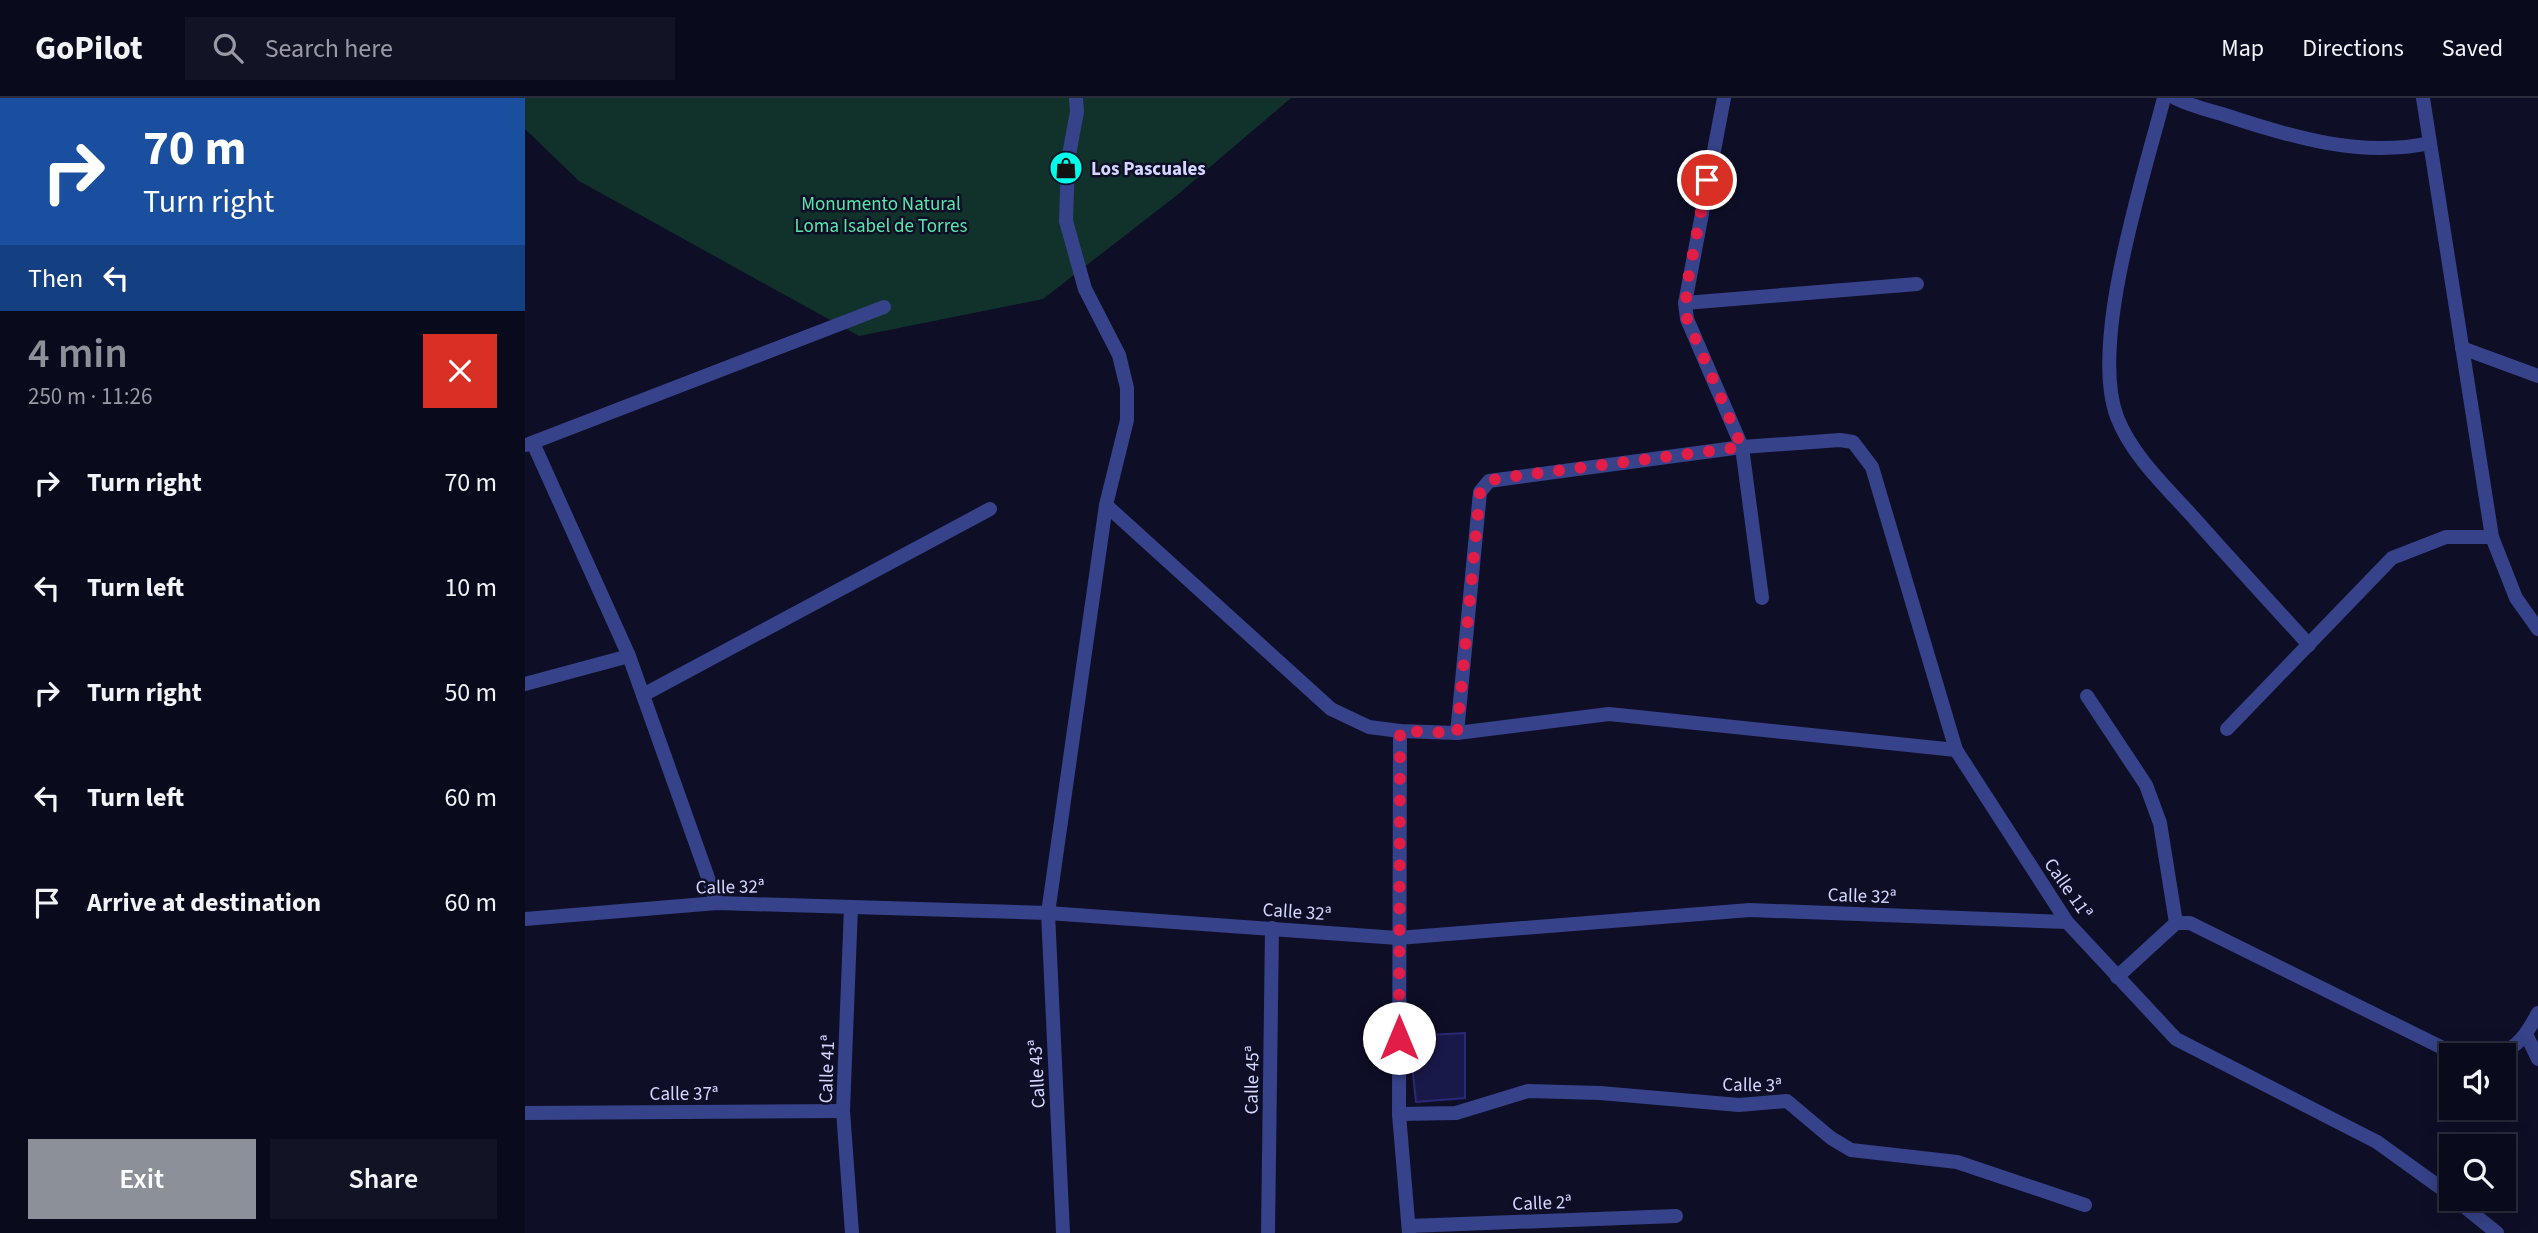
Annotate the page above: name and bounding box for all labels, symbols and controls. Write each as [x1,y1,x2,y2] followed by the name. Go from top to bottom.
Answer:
[185,17,675,80] search box
[35,25,143,72] text: GoPilot
[209,29,247,67] icon: search
[265,30,393,67] text: Search here
[2221,31,2264,66] text: Map
[2302,31,2404,66] text: Directions
[2442,31,2503,66] text: Saved
[143,114,247,184] text: 70 m
[28,126,119,217] icon: right
[1047,149,1085,187] shop icon: Los Pascuales
[1677,150,1737,210] pin
[1091,156,1206,183] place label: Los Pascuales
[1688,161,1726,199] icon: arrive
[143,179,274,225] text: Turn right
[795,191,967,240] park label: Monumento Natural Loma Isabel de Torres
[97,259,135,297] icon: left
[28,260,83,297] text: Then
[28,324,128,384] text: 4 min
[423,334,497,408] button: close
[28,380,152,413] text: 250 m · 11:26
[28,464,66,502] icon: right
[87,464,202,501] text: Turn right
[444,464,497,501] text: 70 m
[28,569,66,607] icon: left
[87,569,184,606] text: Turn left
[444,569,497,606] text: 10 m
[28,674,66,712] icon: right
[87,674,202,711] text: Turn right
[444,674,497,711] text: 50 m
[28,779,66,817] icon: left
[87,779,184,816] text: Turn left
[444,779,497,816] text: 60 m
[2037,853,2099,925] street label: Calle 11ª
[695,873,765,902] street label: Calle 32ª
[1827,882,1897,911] street label: Calle 32ª
[28,884,66,922] icon: arrive
[87,884,321,921] text: Arrive at destination
[444,884,497,921] text: 60 m
[1262,897,1332,928] street label: Calle 32ª
[1362,1001,1436,1075] position arrow
[813,1034,842,1104] street label: Calle 41ª
[1022,1039,1053,1109] street label: Calle 43ª
[2439,1043,2516,1211] map controls
[2439,1043,2516,1120] button: sound
[1238,1045,1267,1115] street label: Calle 45ª
[1722,1071,1782,1100] street label: Calle 3ª
[650,1081,718,1108] street label: Calle 37ª
[2439,1134,2516,1211] button: search
[28,1139,256,1219] button: Exit
[270,1139,497,1219] button: Share
[1512,1189,1572,1218] street label: Calle 2ª

